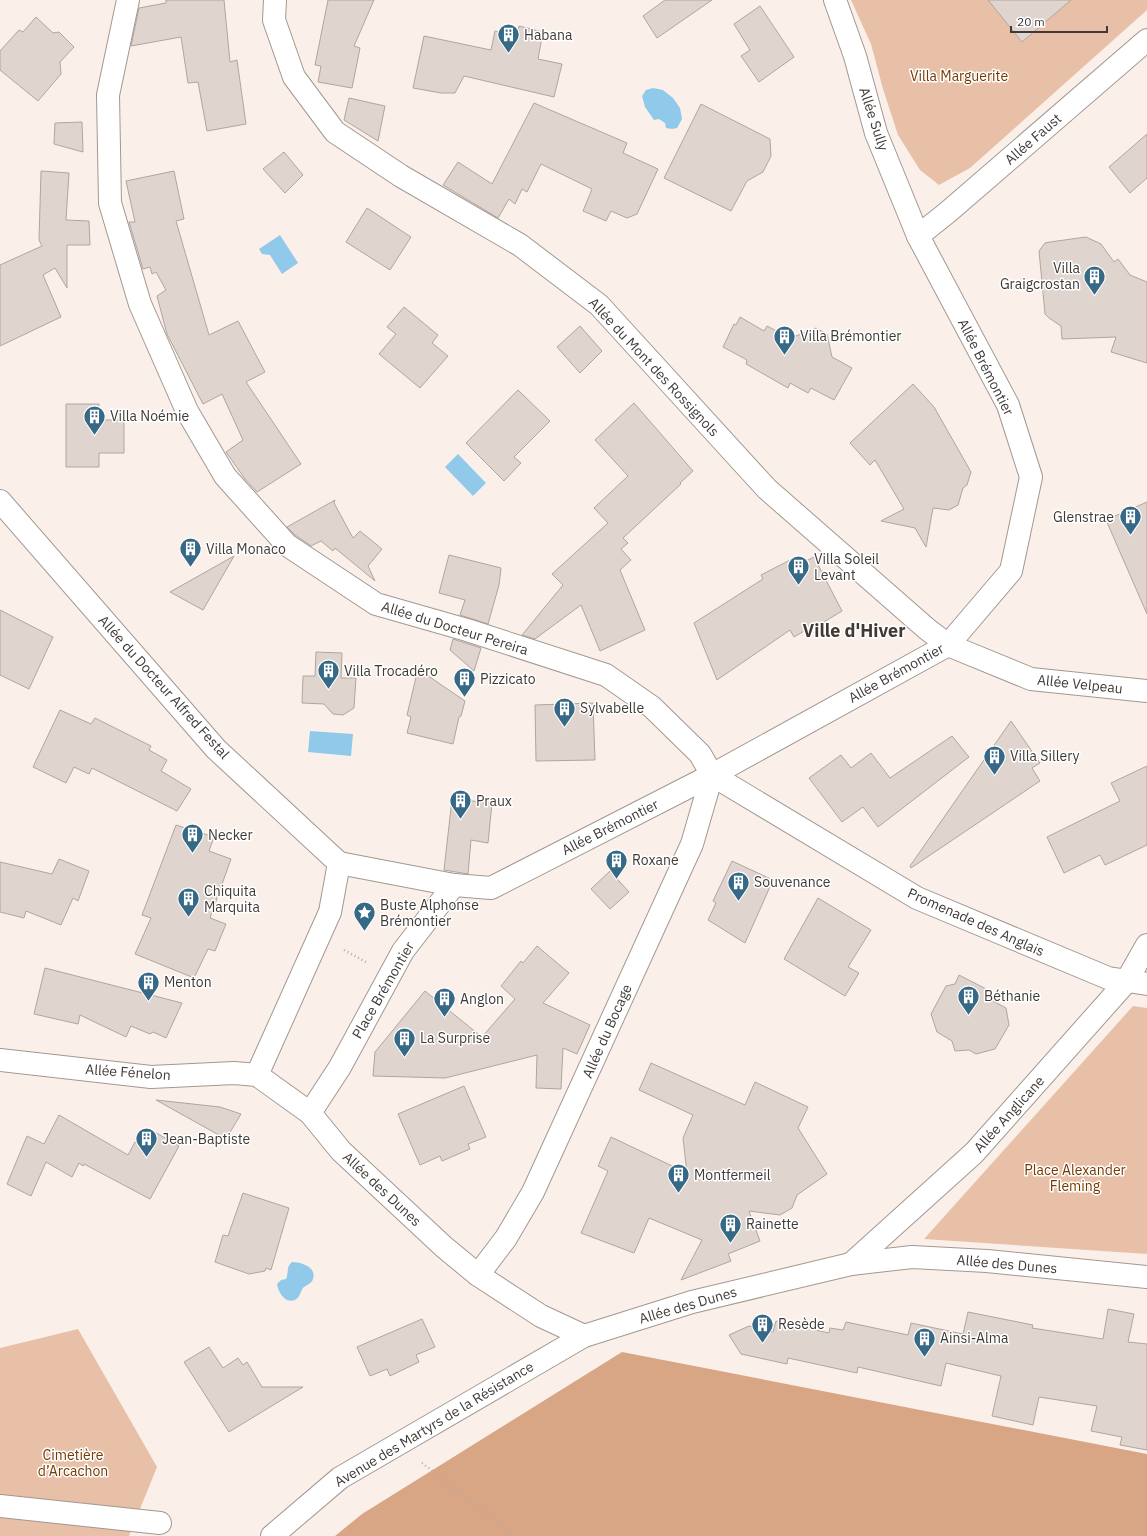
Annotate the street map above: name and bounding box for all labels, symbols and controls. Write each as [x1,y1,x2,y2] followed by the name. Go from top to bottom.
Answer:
[1011,8,1107,34] scale bar
[1017,14,1045,29] text: 20 m
[495,22,521,55] building icon: Habana
[524,26,573,44] place label: Habana
[910,67,1008,85] park label: Villa Marguerite
[855,85,893,153] street label: Allée Sully
[1001,109,1065,169] street label: Allée Faust
[1000,259,1081,293] place label: Villa Graigcrostan
[1082,263,1108,296] building icon: Villa Graigcrostan
[585,294,723,440] street label: Allée du Mont des Rossignols
[954,316,1018,418] street label: Allée Brémontier
[771,323,797,356] building icon: Villa Brémontier
[800,327,902,345] place label: Villa Brémontier
[82,403,108,436] building icon: Villa Noémie
[110,407,189,425] place label: Villa Noémie
[1117,504,1143,537] building icon: Glenstrae
[1053,508,1114,526] place label: Glenstrae
[177,536,203,569] building icon: Villa Monaco
[206,540,286,558] place label: Villa Monaco
[814,550,879,584] place label: Villa Soleil Levant
[785,554,811,587] building icon: Villa Soleil Levant
[379,597,531,659] street label: Allée du Docteur Pereira
[95,611,233,763] street label: Allée du Docteur Alfred Festal
[803,619,905,642] district label: Ville d'Hiver
[845,639,947,707] street label: Allée Brémontier
[316,658,342,691] building icon: Villa Trocadéro
[344,662,438,680] place label: Villa Trocadéro
[452,666,478,699] building icon: Pizzicato
[480,670,536,688] place label: Pizzicato
[1036,671,1124,697] street label: Allée Velpeau
[552,695,578,728] building icon: Sylvabelle
[580,699,644,717] place label: Sylvabelle
[982,743,1008,776] building icon: Villa Sillery
[1010,747,1079,765] place label: Villa Sillery
[448,788,474,821] building icon: Praux
[476,792,512,810] place label: Praux
[559,795,661,859] street label: Allée Brémontier
[180,822,206,855] building icon: Necker
[208,826,253,844] place label: Necker
[603,847,629,880] building icon: Roxane
[632,851,679,869] place label: Roxane
[726,869,752,902] building icon: Souvenance
[754,873,831,891] place label: Souvenance
[204,882,260,916] place label: Chiquita Marquita
[905,884,1047,960] street label: Promenade des Anglais
[175,886,201,919] building icon: Chiquita Marquita
[380,896,479,930] place label: Buste Alphonse Brémontier
[352,900,378,933] place icon: Buste Alphonse Brémontier
[348,938,418,1042] street label: Place Brémontier
[135,969,161,1002] building icon: Menton
[164,973,212,991] place label: Menton
[578,981,636,1081] street label: Allée du Bocage
[956,983,982,1016] building icon: Béthanie
[432,986,458,1019] building icon: Anglon
[984,987,1041,1005] place label: Béthanie
[460,990,504,1008] place label: Anglon
[391,1025,417,1058] building icon: La Surprise
[420,1029,491,1047] place label: La Surprise
[85,1060,171,1084] street label: Allée Fénelon
[970,1072,1048,1156] street label: Allée Anglicane
[133,1126,159,1159] building icon: Jean-Baptiste
[162,1130,250,1148] place label: Jean-Baptiste
[339,1148,425,1230] street label: Allée des Dunes
[1024,1161,1126,1195] park label: Place Alexander Fleming
[665,1162,691,1195] building icon: Montfermeil
[694,1166,771,1184] place label: Montfermeil
[717,1211,743,1244] building icon: Rainette
[746,1215,799,1233] place label: Rainette
[956,1251,1058,1277] street label: Allée des Dunes
[637,1282,739,1328] street label: Allée des Dunes
[750,1311,776,1344] building icon: Resède
[778,1315,825,1333] place label: Resède
[912,1325,938,1358] building icon: Ainsi-Alma
[940,1329,1009,1347] place label: Ainsi-Alma
[331,1357,537,1491] street label: Avenue des Martyrs de la Résistance
[38,1446,108,1480] park label: Cimetière d’Arcachon

